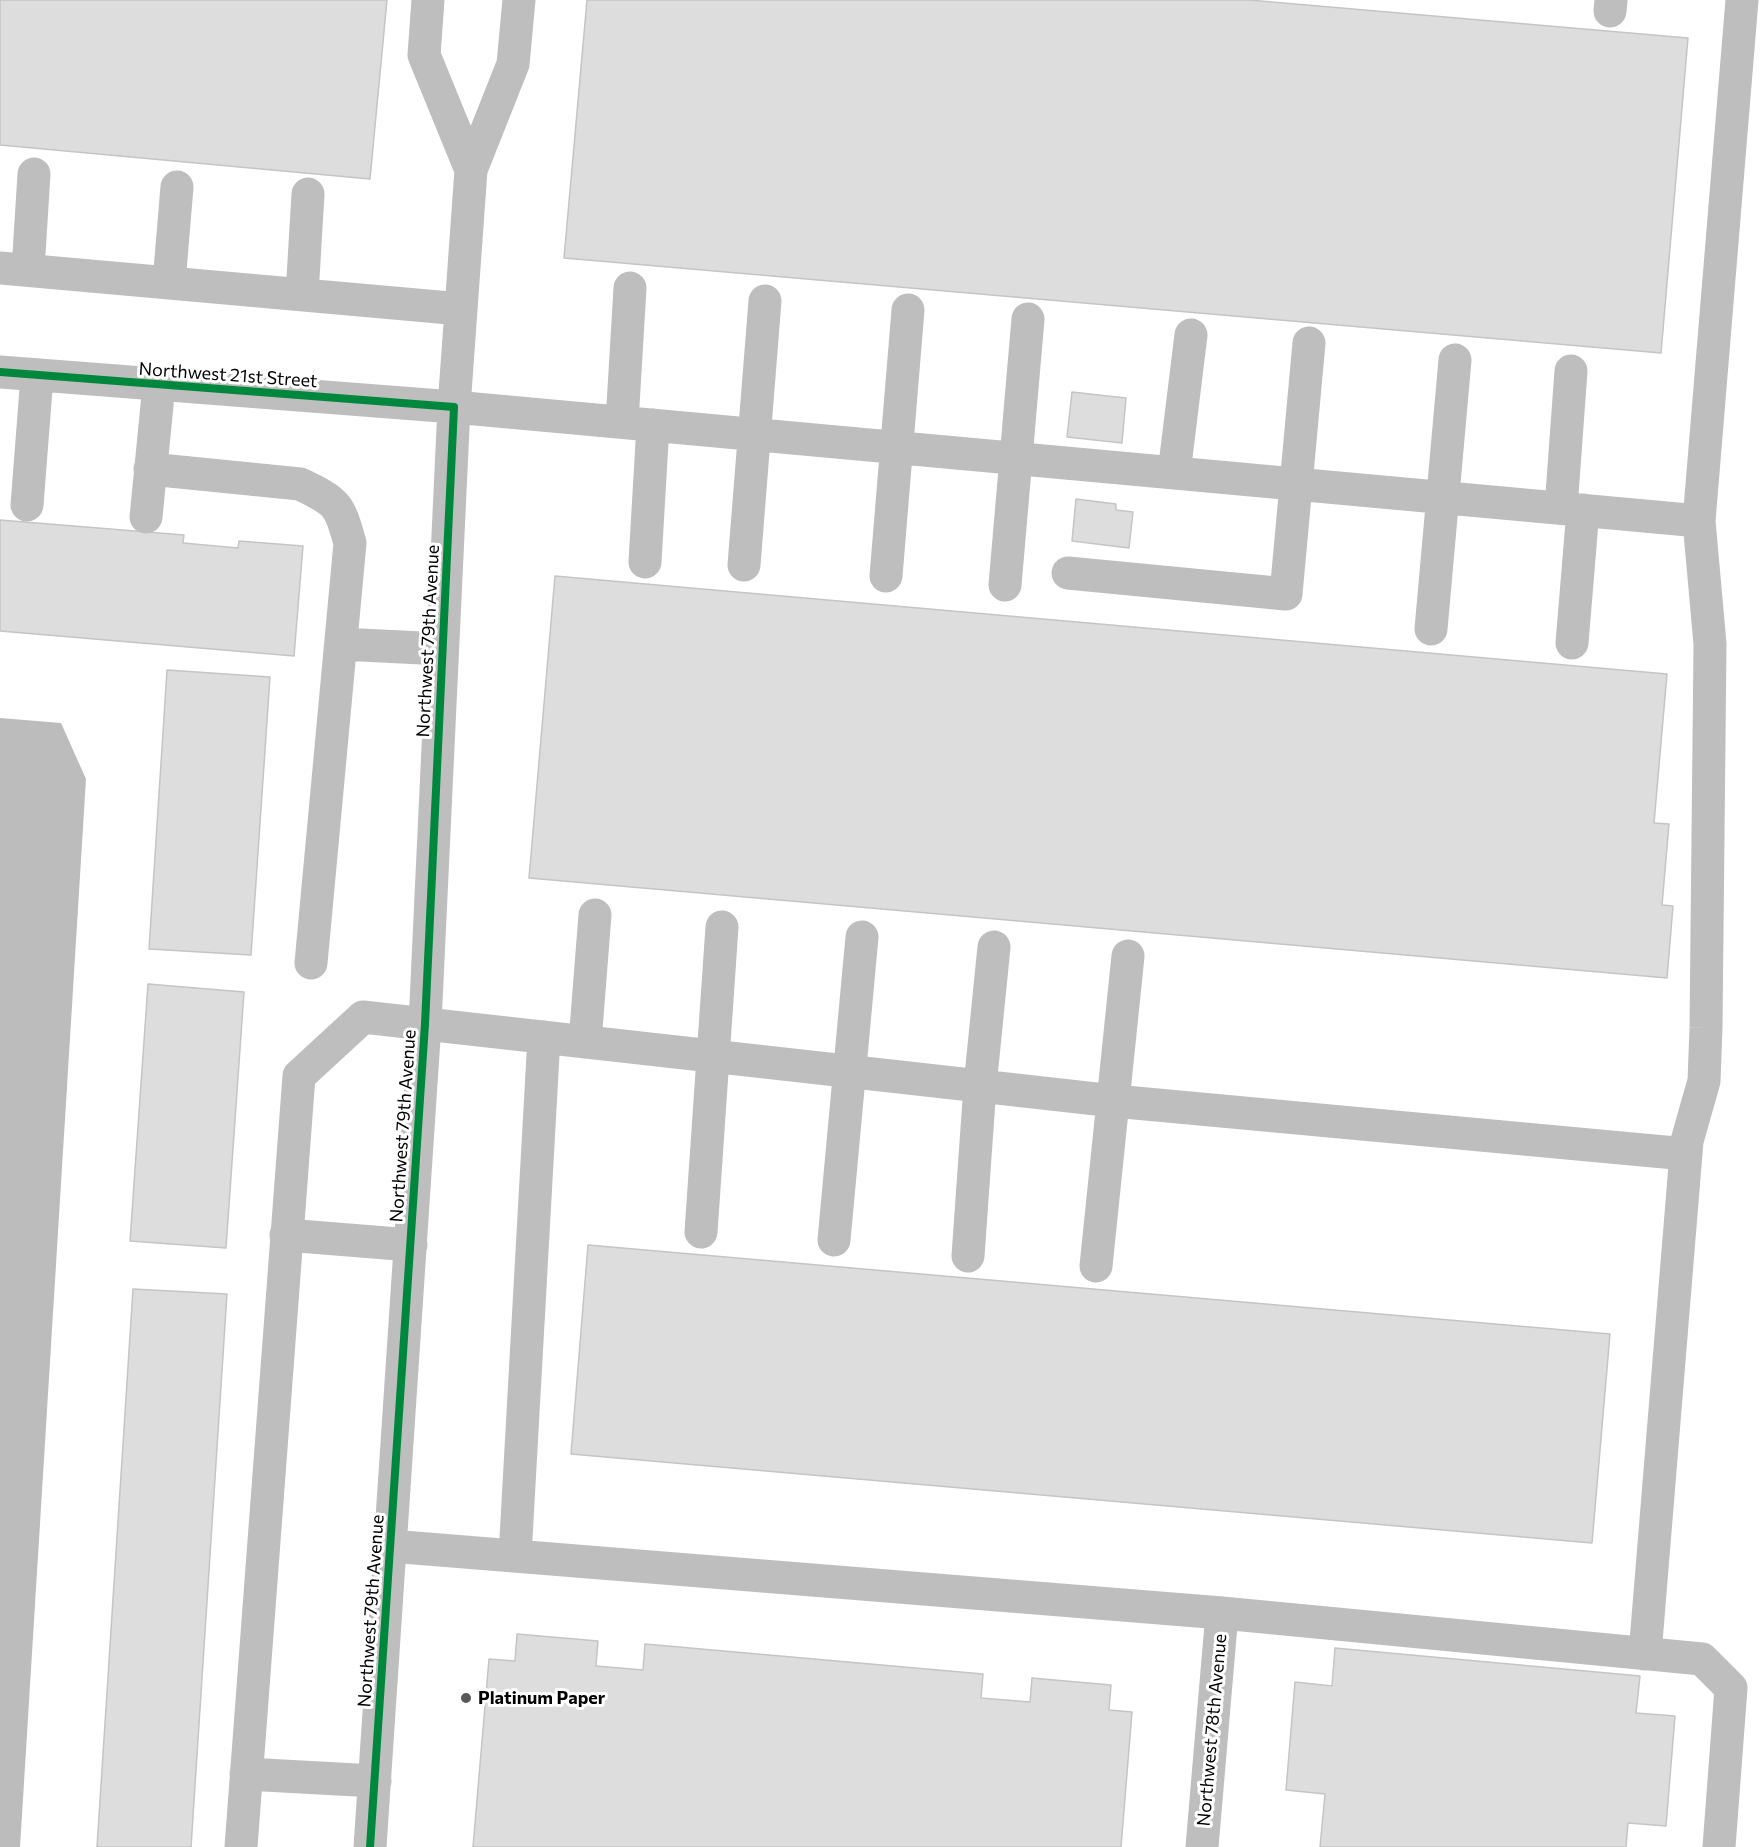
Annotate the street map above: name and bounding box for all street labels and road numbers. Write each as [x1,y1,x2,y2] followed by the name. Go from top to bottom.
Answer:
[138,358,318,392] street label: Northwest 21st Street
[412,544,444,738] street label: Northwest 79th Avenue
[385,1029,421,1223] street label: Northwest 79th Avenue
[353,1514,389,1708] street label: Northwest 79th Avenue
[1193,1633,1231,1827] street label: Northwest 78th Avenue

